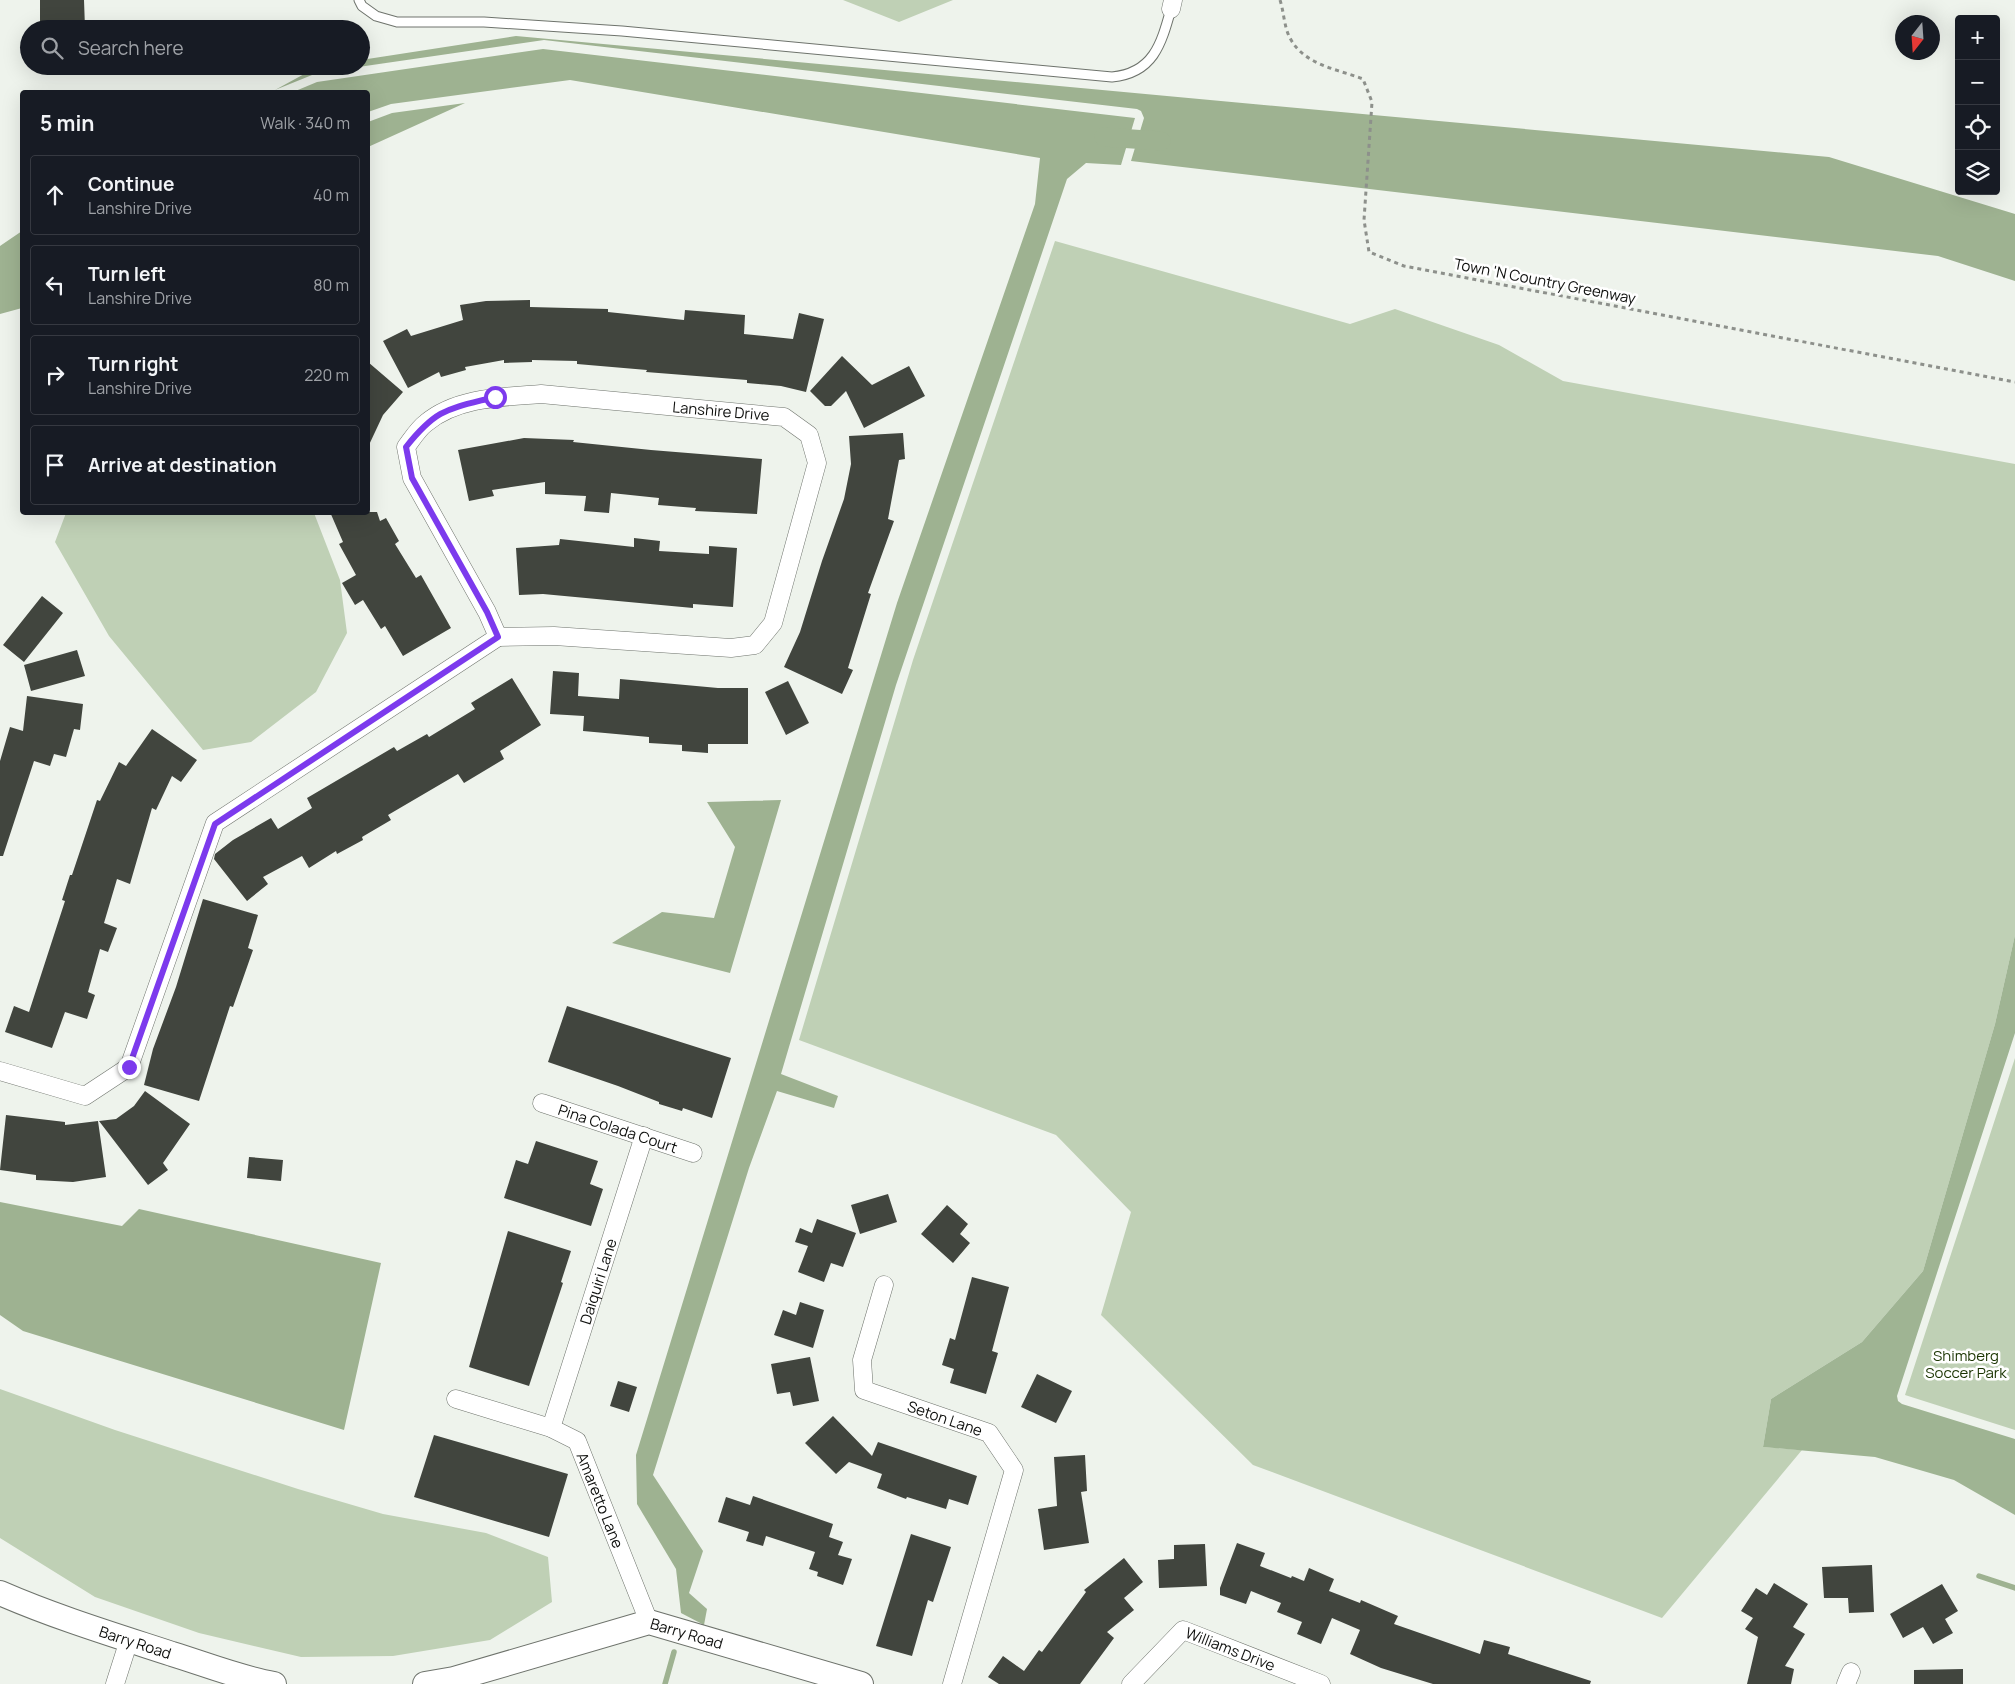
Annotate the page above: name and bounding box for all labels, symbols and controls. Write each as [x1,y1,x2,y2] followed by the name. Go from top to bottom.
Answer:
[1895,15,1940,60] north arrow
[1955,15,2000,195] map controls
[1955,15,2000,60] button: +
[20,20,370,75] search box
[38,34,66,62] icon: search
[78,35,184,61] text: Search here
[1955,60,2000,105] button: −
[1955,105,2000,150] button: locate
[40,109,94,137] text: 5 min
[260,112,350,134] text: Walk · 340 m
[1955,150,2000,195] button: layers
[88,171,174,197] text: Continue
[41,181,69,209] icon: ahead
[313,184,349,206] text: 40 m
[88,197,192,219] text: Lanshire Drive
[1452,253,1638,309] street label: Town 'N Country Greenway
[88,261,166,287] text: Turn left
[41,271,69,299] icon: left
[313,274,349,296] text: 80 m
[88,287,192,309] text: Lanshire Drive
[88,351,178,377] text: Turn right
[41,361,69,389] icon: right
[304,364,349,386] text: 220 m
[88,377,192,399] text: Lanshire Drive
[484,386,507,409] route start
[672,396,771,426] street label: Lanshire Drive
[41,451,69,479] icon: arrive
[88,452,277,478] text: Arrive at destination
[118,1056,141,1079] route end
[556,1099,680,1158] street label: Pina Colada Court
[574,1236,621,1327] street label: Daiquiri Lane
[1925,1345,2007,1383] park label: Shimberg Soccer Park
[905,1395,986,1441] street label: Seton Lane
[572,1449,629,1551] street label: Amaretto Lane
[648,1612,726,1654] street label: Barry Road
[96,1620,174,1664] street label: Barry Road
[1183,1622,1279,1676] street label: Williams Drive

